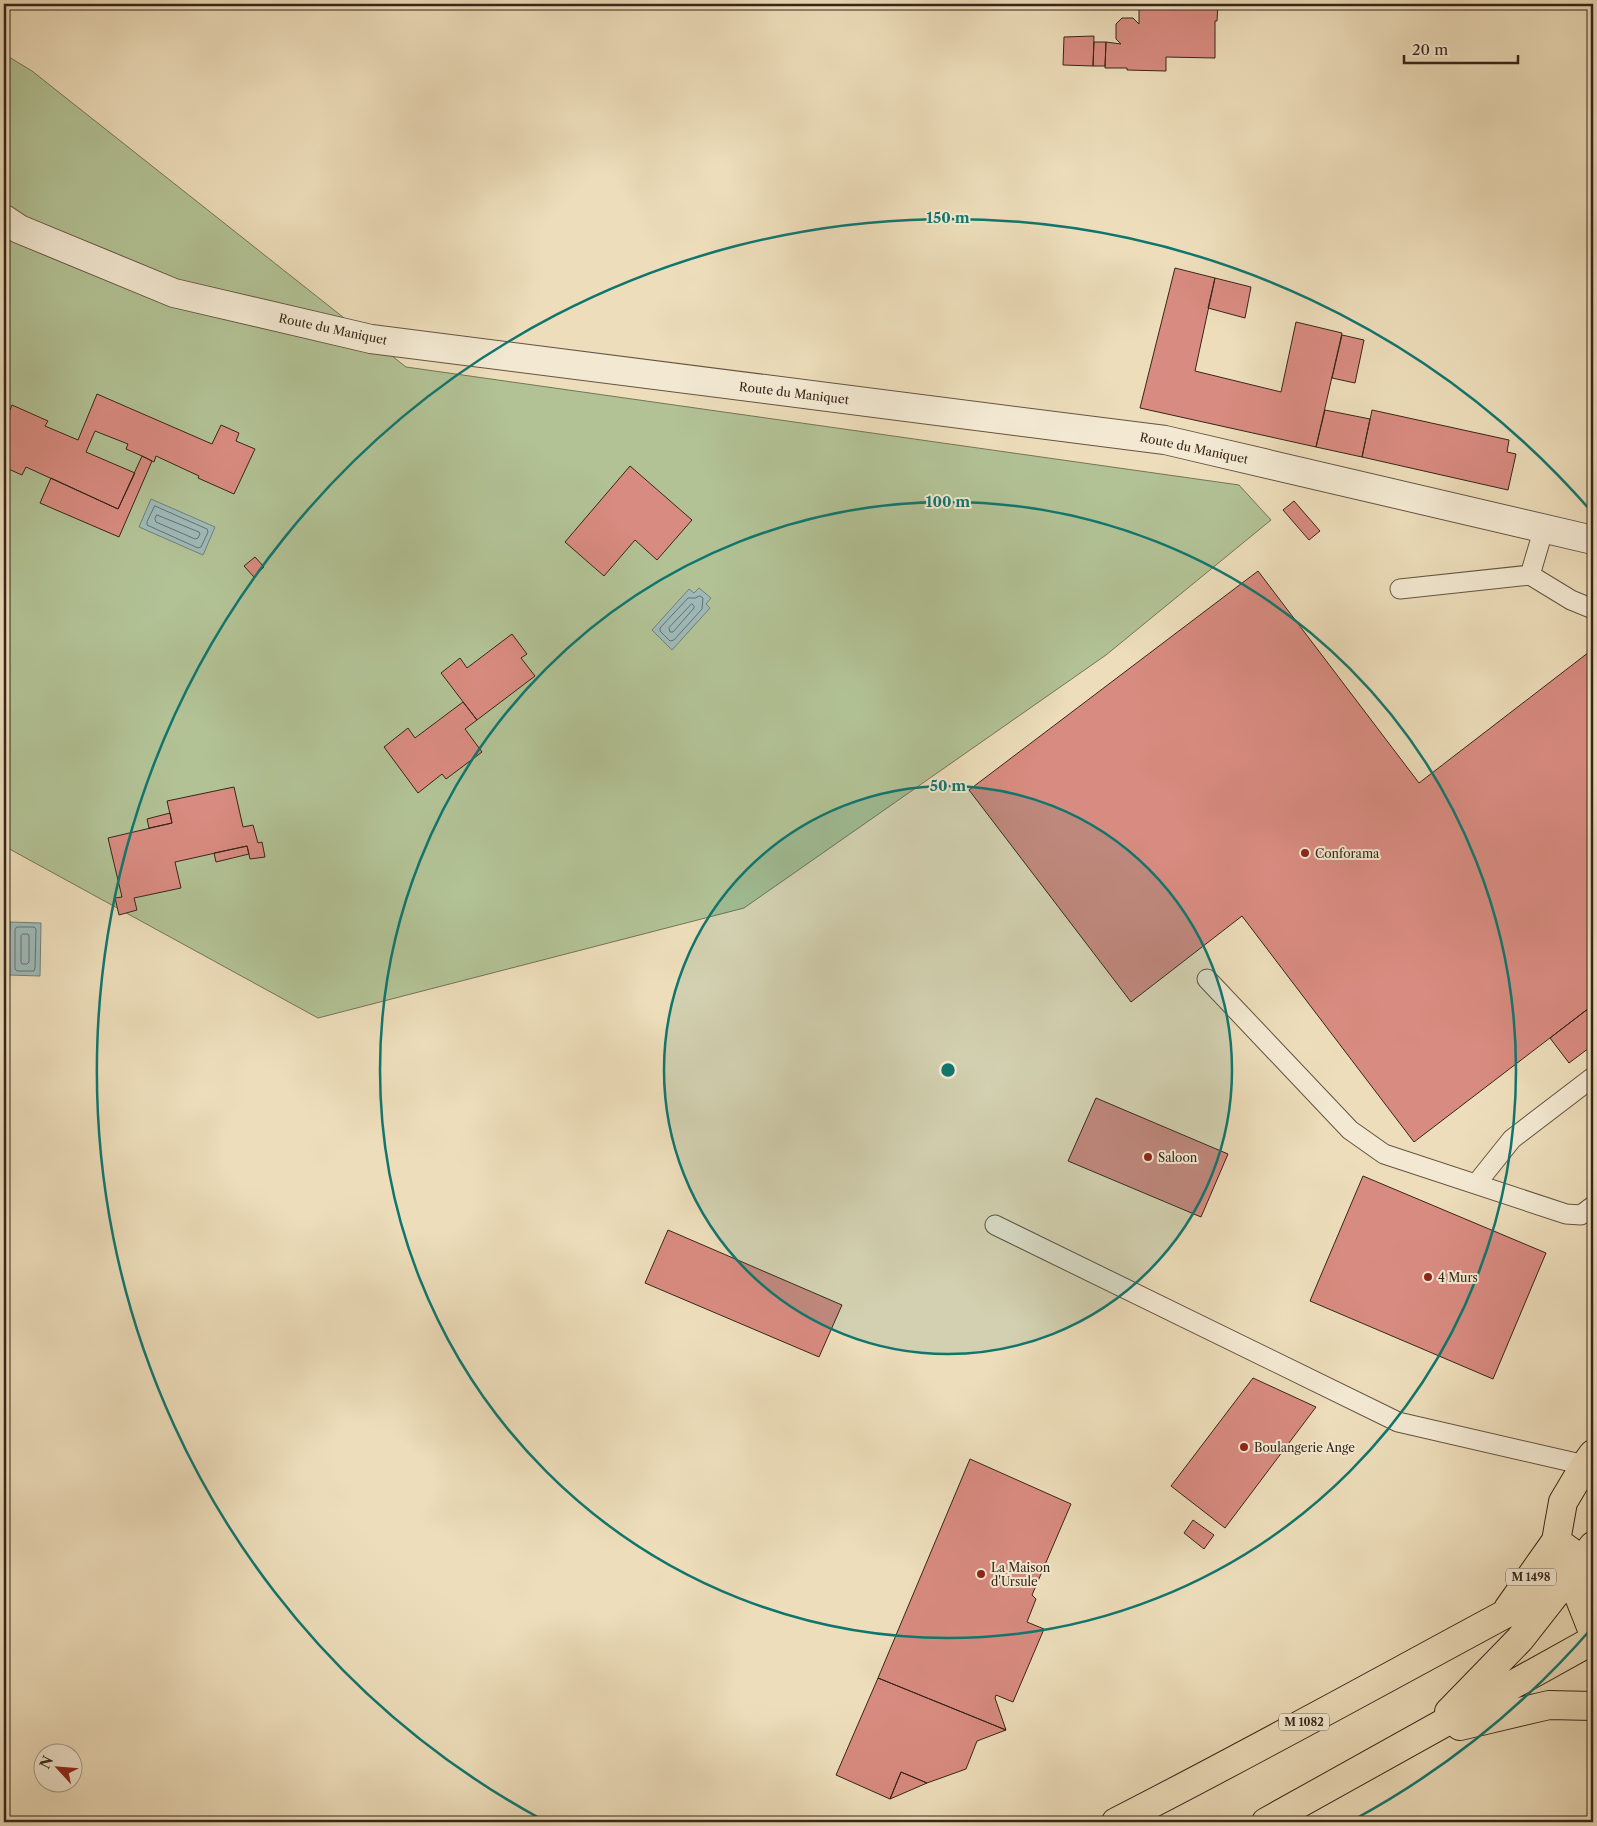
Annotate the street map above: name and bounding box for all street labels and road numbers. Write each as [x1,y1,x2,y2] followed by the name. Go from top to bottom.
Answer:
[277,310,389,348] street label: Route du Maniquet
[738,379,851,407] street label: Route du Maniquet
[1138,429,1250,467] street label: Route du Maniquet
[1506,1568,1556,1585] road number: M 1498
[1279,1714,1329,1730] road number: M 1082

